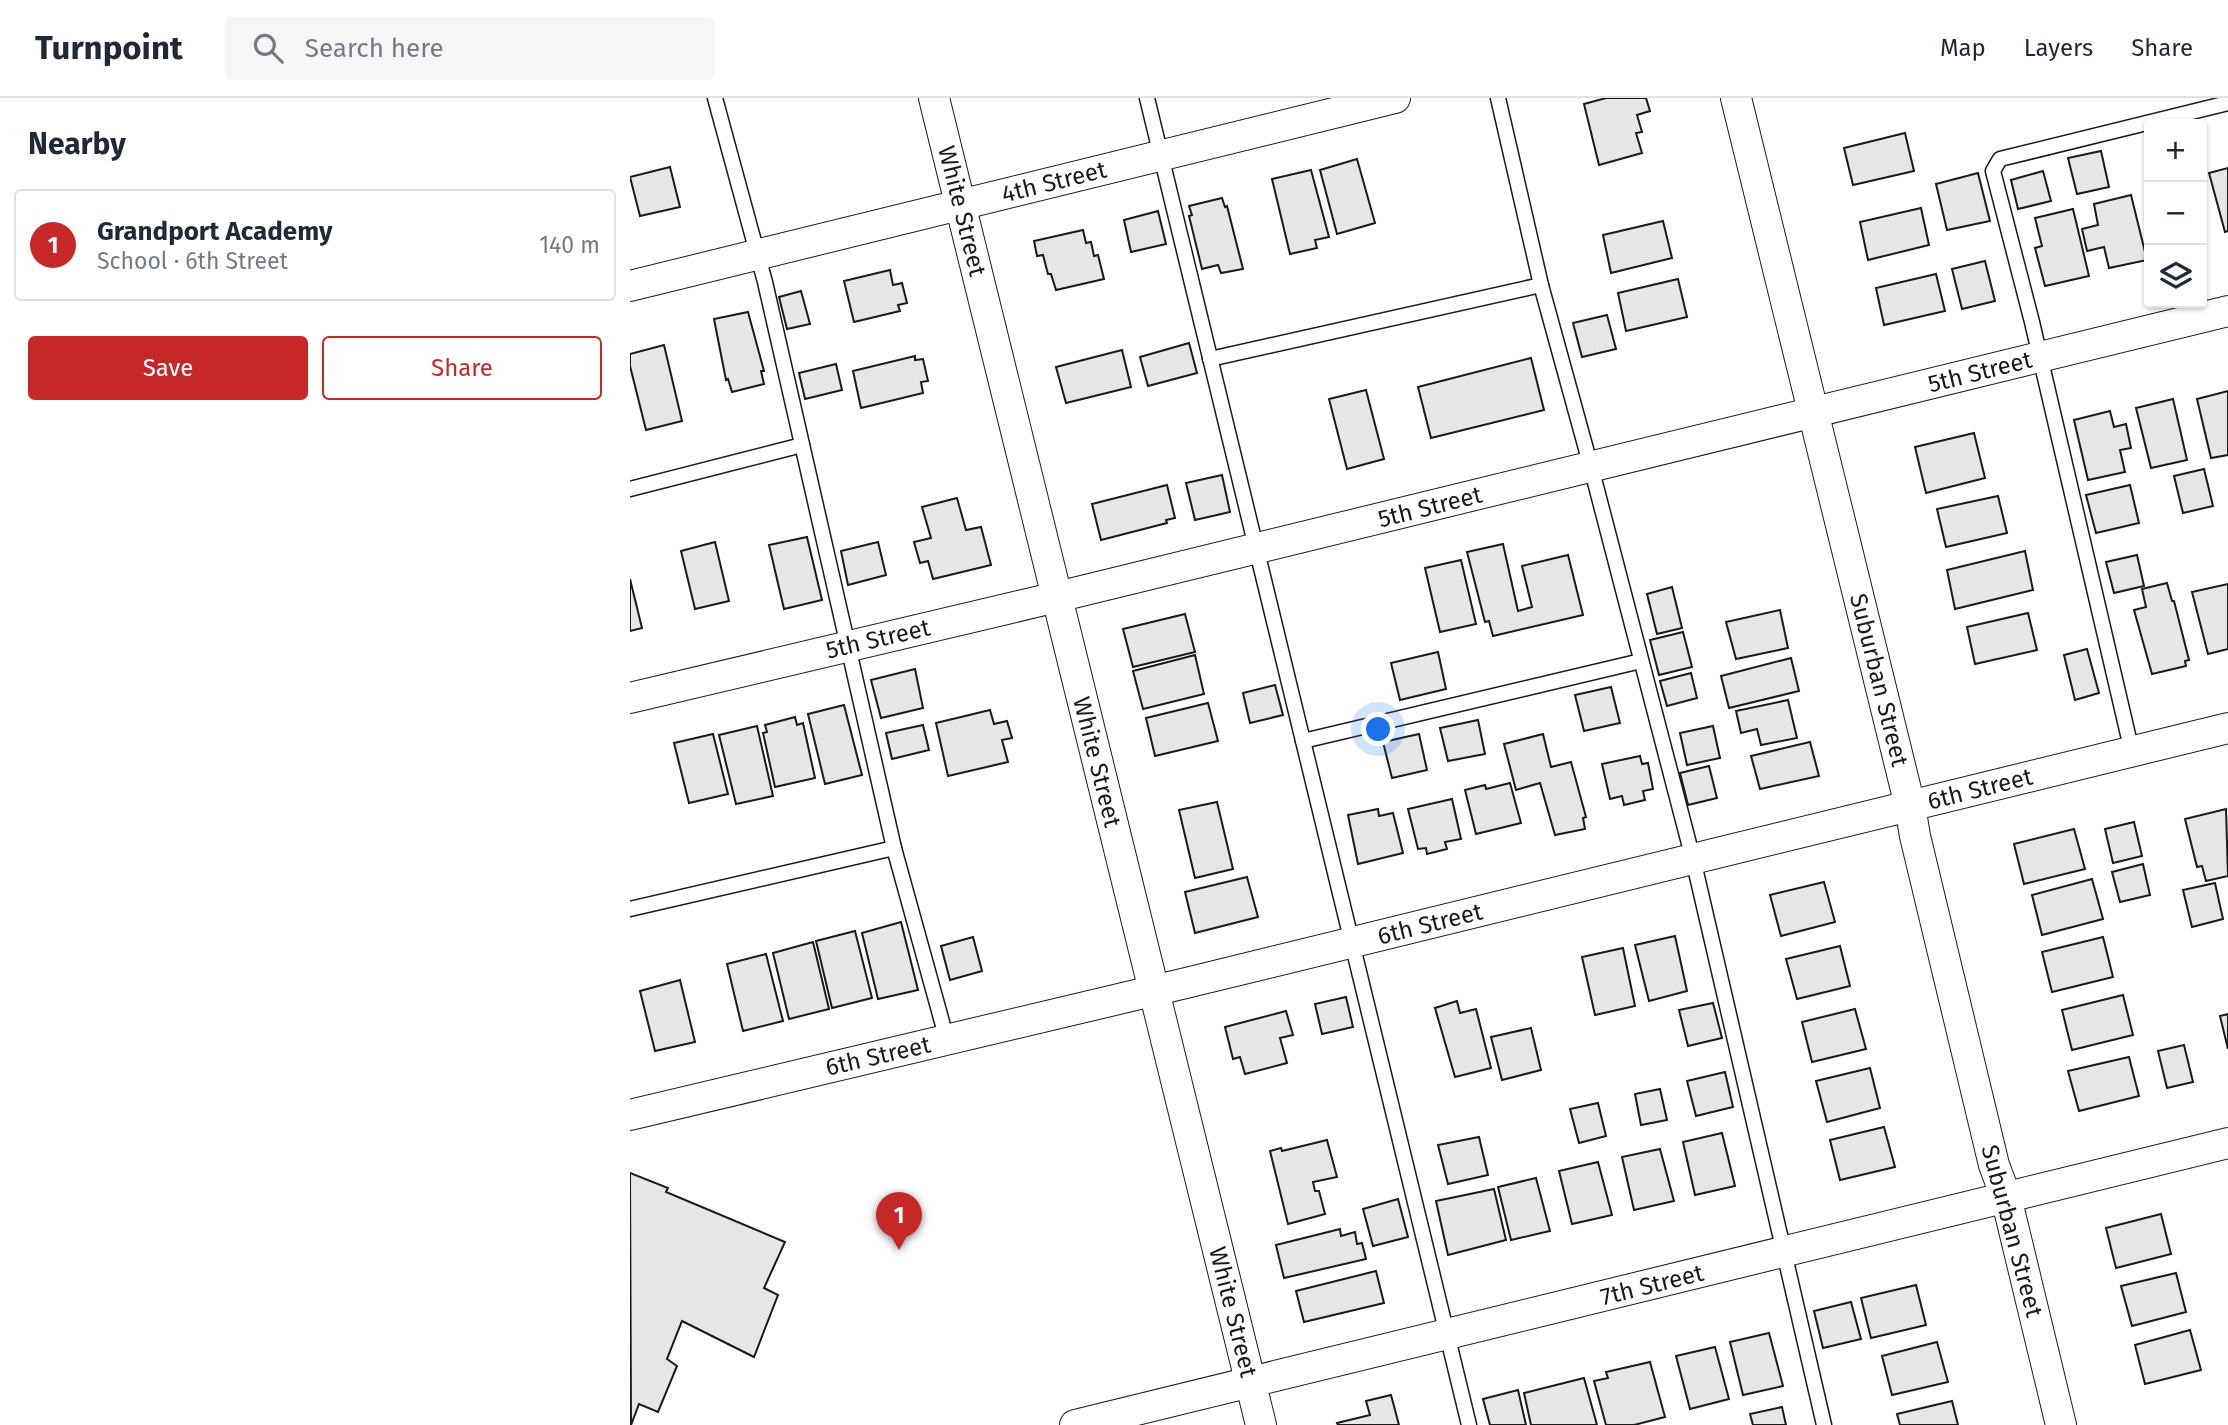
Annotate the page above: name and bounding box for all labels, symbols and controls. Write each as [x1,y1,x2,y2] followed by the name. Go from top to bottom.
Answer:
[225,17,715,80] search box
[35,28,183,68] text: Turnpoint
[249,29,287,67] icon: search
[305,33,444,64] text: Search here
[1940,34,1986,62] text: Map
[2024,34,2093,62] text: Layers
[2131,34,2193,62] text: Share
[2144,119,2207,308] map controls
[2144,119,2207,182] button: +
[28,126,126,162] text: Nearby
[932,143,992,279] street label: White Street
[999,155,1110,209] street label: 4th Street
[2144,182,2207,245] button: −
[97,216,332,247] text: Grandport Academy
[48,231,58,259] text: 1
[539,231,600,259] text: 140 m
[2144,245,2207,308] button: layers
[97,247,288,275] text: School · 6th Street
[28,336,308,400] button: Save
[322,336,602,400] button: Share
[1925,346,2035,398] street label: 5th Street
[1375,481,1485,533] street label: 5th Street
[1844,591,1914,770] street label: Suburban Street
[823,613,933,665] street label: 5th Street
[1067,694,1127,830] street label: White Street
[1361,712,1395,746] your location
[1925,762,2036,816] street label: 6th Street
[1375,897,1486,951] street label: 6th Street
[823,1030,934,1082] street label: 6th Street
[1976,1142,2049,1320] street label: Suburban Street
[876,1192,922,1250] pin: 1
[1203,1244,1263,1380] street label: White Street
[1598,1259,1707,1311] street label: 7th Street

